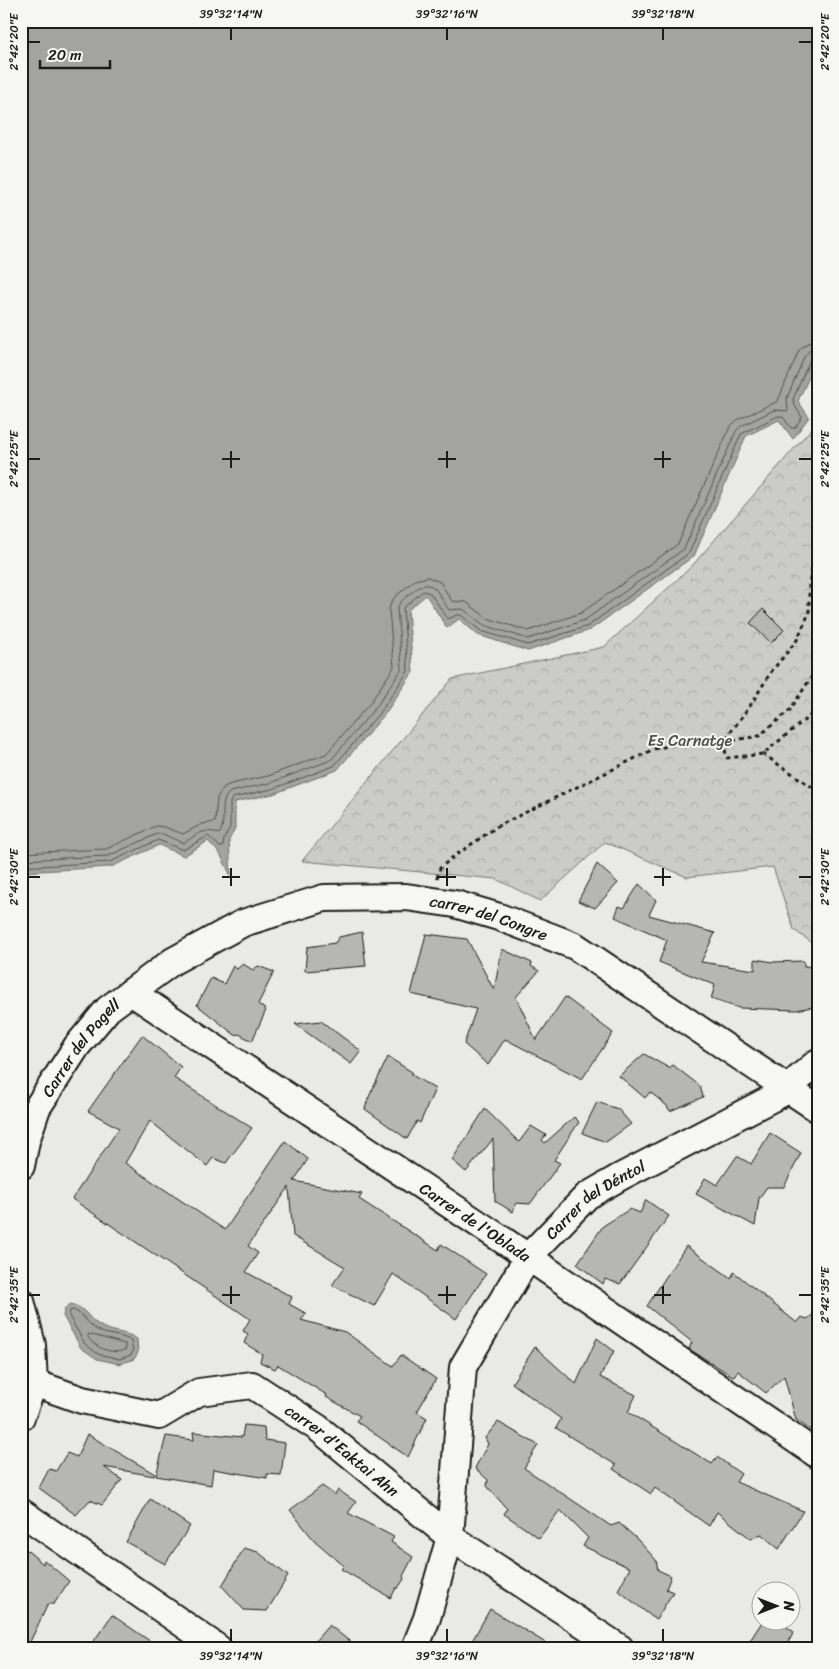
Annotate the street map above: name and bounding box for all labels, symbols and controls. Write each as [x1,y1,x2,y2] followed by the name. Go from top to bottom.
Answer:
[199,3,263,25] text: 39°32'14"N
[416,3,479,25] text: 39°32'16"N
[632,3,695,25] text: 39°32'18"N
[3,12,25,71] text: 2°42'20"E
[814,12,836,71] text: 2°42'20"E
[40,38,110,70] scale bar
[48,42,82,68] text: 20 m
[3,429,25,487] text: 2°42'25"E
[814,429,836,487] text: 2°42'25"E
[648,726,733,755] park label: Es Carnatge
[3,847,25,905] text: 2°42'30"E
[814,847,836,905] text: 2°42'30"E
[428,887,552,949] street label: carrer del Congre
[34,990,127,1103] street label: Carrer del Pagell
[538,1152,651,1247] street label: Carrer del Déntol
[413,1174,538,1271] street label: Carrer de l'Oblada
[3,1265,25,1323] text: 2°42'35"E
[814,1265,836,1323] text: 2°42'35"E
[279,1396,406,1505] street label: carrer d'Eaktai Ahn
[752,1582,802,1632] north arrow
[776,1600,801,1611] text: N
[199,1645,263,1667] text: 39°32'14"N
[416,1645,479,1667] text: 39°32'16"N
[632,1645,695,1667] text: 39°32'18"N

